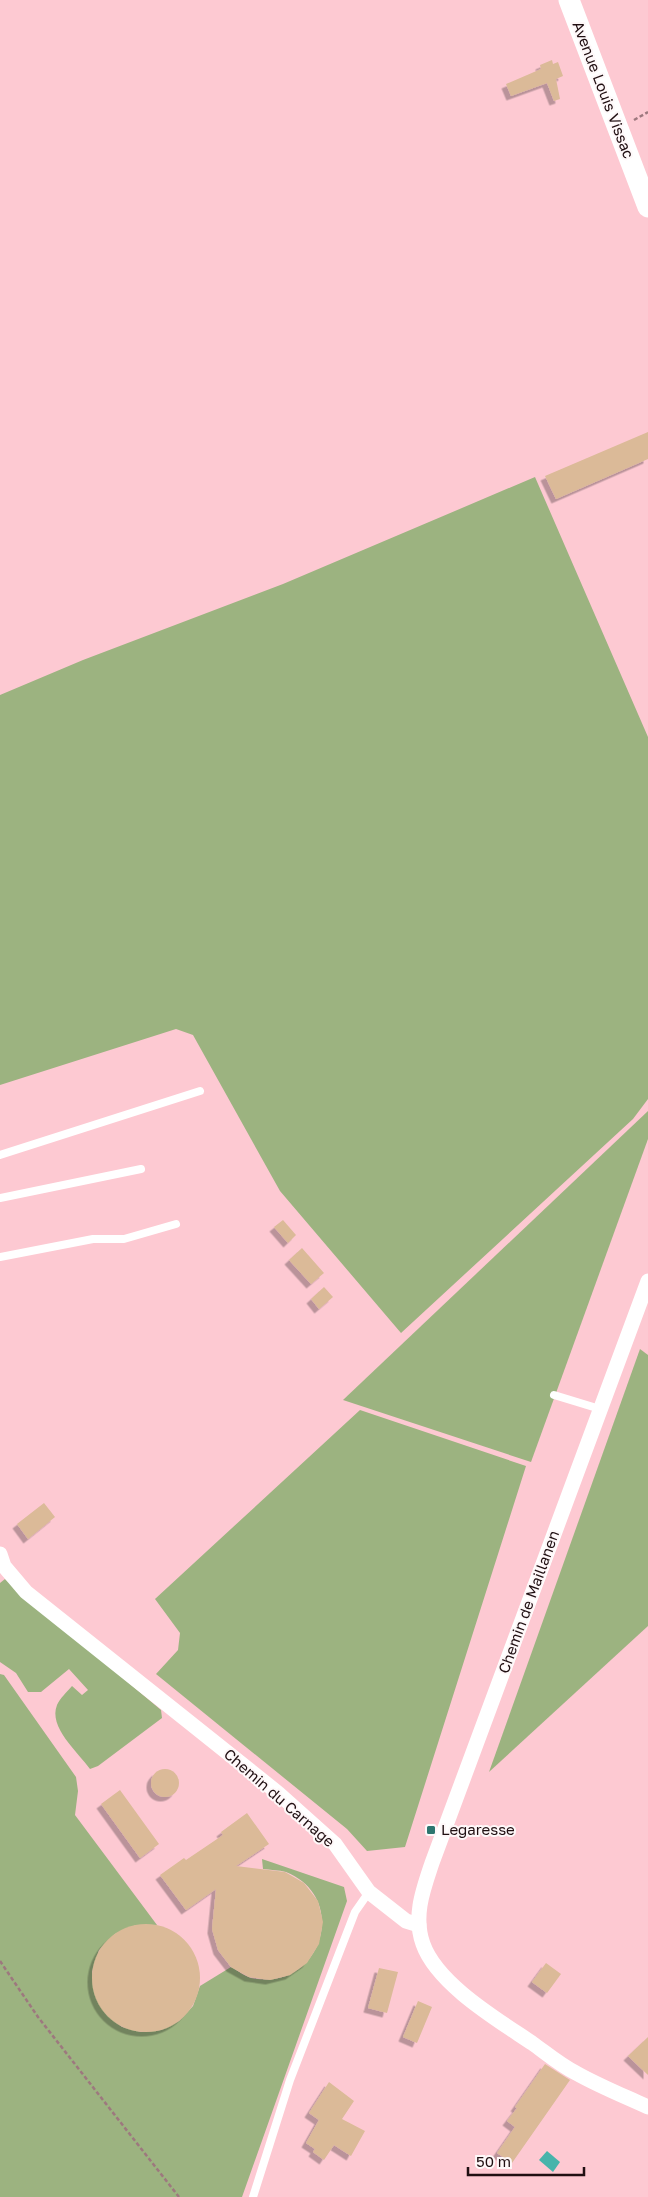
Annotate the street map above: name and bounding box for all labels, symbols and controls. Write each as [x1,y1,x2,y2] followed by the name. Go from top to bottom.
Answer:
[569,18,638,161] street label: Avenue Louis Vissac
[494,1528,562,1676] street label: Chemin de Maillanen
[221,1744,339,1850] street label: Chemin du Carnage
[441,1820,515,1838] place label: Legaresse
[425,1824,437,1836] marker: Legaresse
[468,2144,584,2176] scale bar
[476,2152,511,2170] text: 50 m

